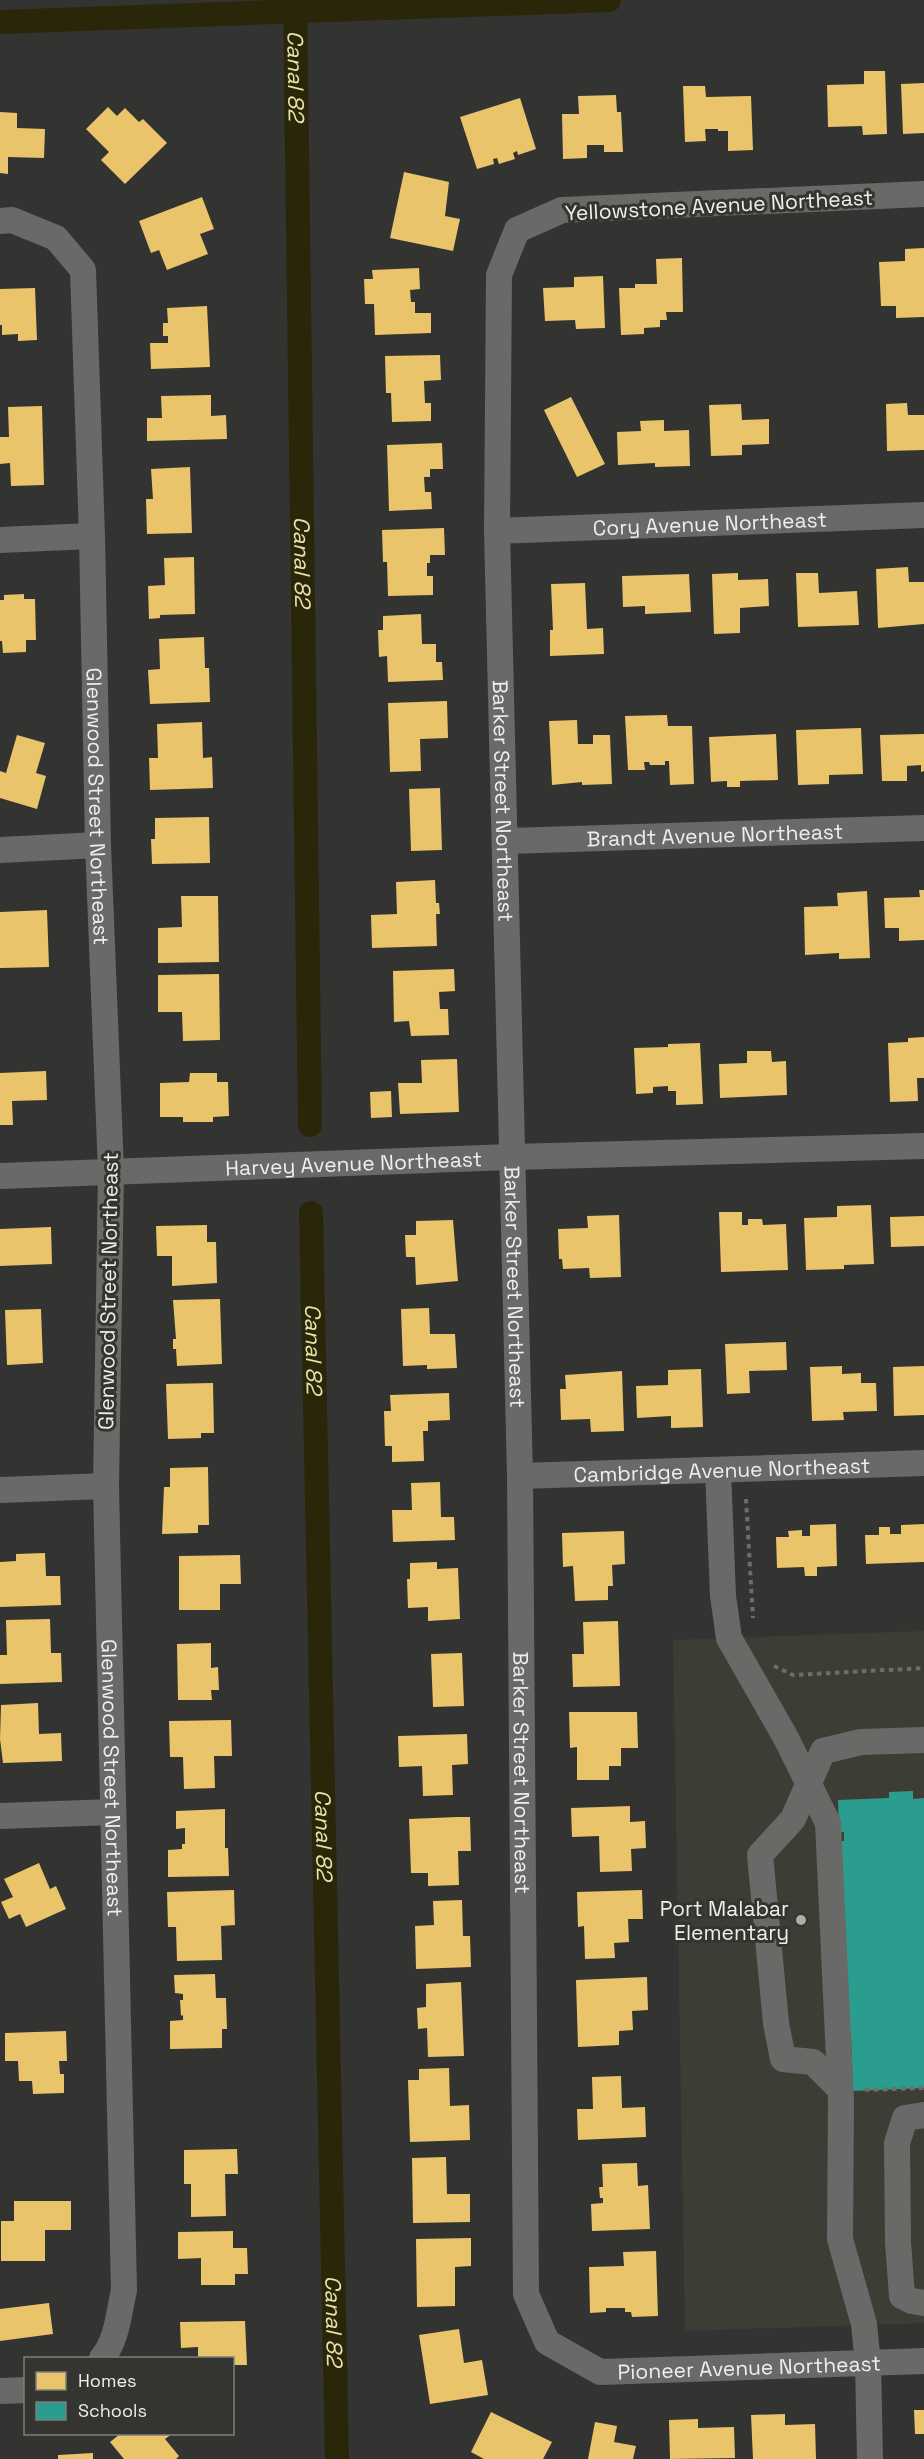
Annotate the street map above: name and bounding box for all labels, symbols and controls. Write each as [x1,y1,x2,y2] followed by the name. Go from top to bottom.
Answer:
[281,30,311,124] water label: Canal 82
[564,183,874,227] street label: Yellowstone Avenue Northeast
[592,505,827,541] street label: Cory Avenue Northeast
[288,516,317,610] water label: Canal 82
[81,667,115,946] street label: Glenwood Street Northeast
[487,679,520,922] street label: Barker Street Northeast
[586,817,844,852] street label: Brandt Avenue Northeast
[225,1145,483,1181] street label: Harvey Avenue Northeast
[92,1152,124,1430] street label: Glenwood Street Northeast
[499,1165,532,1408] street label: Barker Street Northeast
[299,1303,329,1397] water label: Canal 82
[573,1451,871,1488] street label: Cambridge Avenue Northeast
[96,1639,129,1917] street label: Glenwood Street Northeast
[508,1651,537,1894] street label: Barker Street Northeast
[309,1789,339,1883] water label: Canal 82
[660,1895,789,1946] place label: Port Malabar Elementary
[794,1913,808,1927] marker: Port Malabar Elementary
[319,2275,349,2369] water label: Canal 82
[617,2349,881,2385] street label: Pioneer Avenue Northeast
[24,2357,234,2435] legend
[78,2369,137,2392] text: Homes
[78,2399,147,2422] text: Schools

